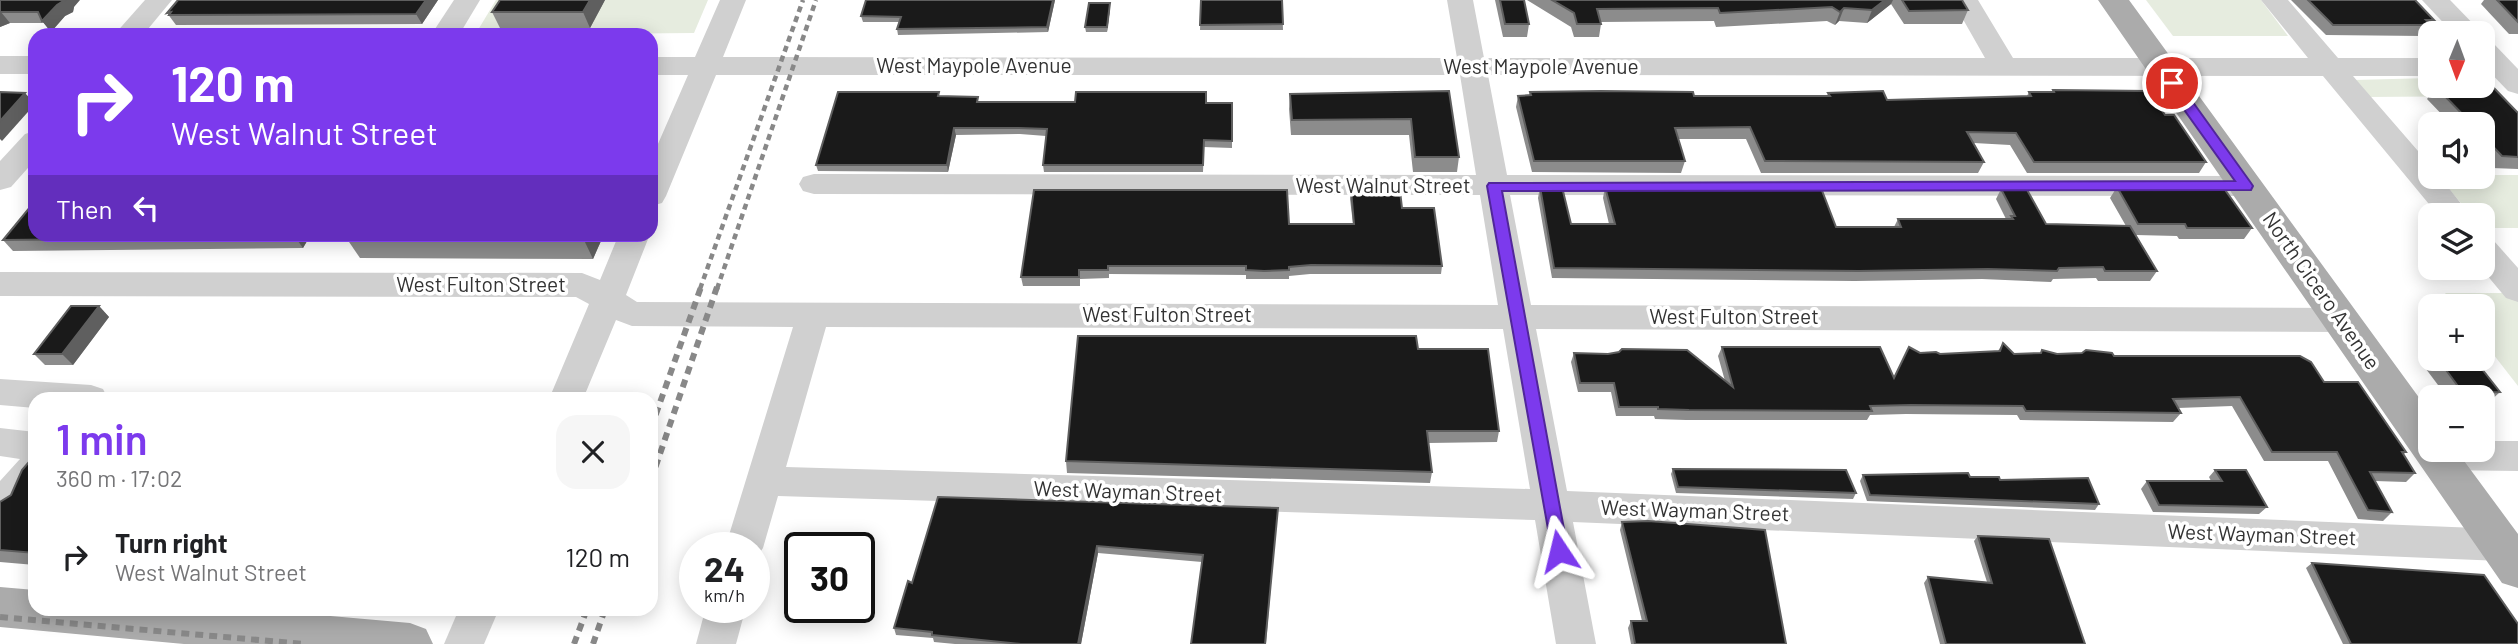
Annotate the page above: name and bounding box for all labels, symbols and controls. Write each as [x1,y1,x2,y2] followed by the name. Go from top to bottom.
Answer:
[2418,21,2496,98] north arrow
[2418,21,2495,462] map controls
[876,52,1072,77] street label: West Maypole Avenue
[171,53,294,112] text: 120 m
[1443,53,1639,78] street label: West Maypole Avenue
[2142,53,2202,113] pin
[56,56,147,147] icon: right
[2153,64,2191,102] icon: arrive
[2418,112,2495,189] button: sound
[171,113,438,151] text: West Walnut Street
[1295,172,1471,197] street label: West Walnut Street
[127,189,165,227] icon: left
[56,193,113,224] text: Then
[2418,203,2495,280] button: layers
[2258,206,2386,374] street label: North Cicero Avenue
[396,271,566,296] street label: West Fulton Street
[2418,294,2495,371] button: +
[1082,301,1252,326] street label: West Fulton Street
[1649,303,1819,328] street label: West Fulton Street
[2418,385,2495,462] button: −
[56,413,148,463] text: 1 min
[556,415,630,489] button: close
[56,464,182,492] text: 360 m · 17:02
[1033,475,1223,506] street label: West Wayman Street
[1600,494,1790,525] street label: West Wayman Street
[1522,514,1596,588] position arrow
[2167,518,2357,549] street label: West Wayman Street
[115,527,228,558] text: Turn right
[784,532,875,623] speed limit sign: 30
[56,538,94,576] icon: right
[566,541,630,572] text: 120 m
[704,547,745,589] text: 24
[115,558,307,586] text: West Walnut Street
[704,584,745,606] text: km/h

